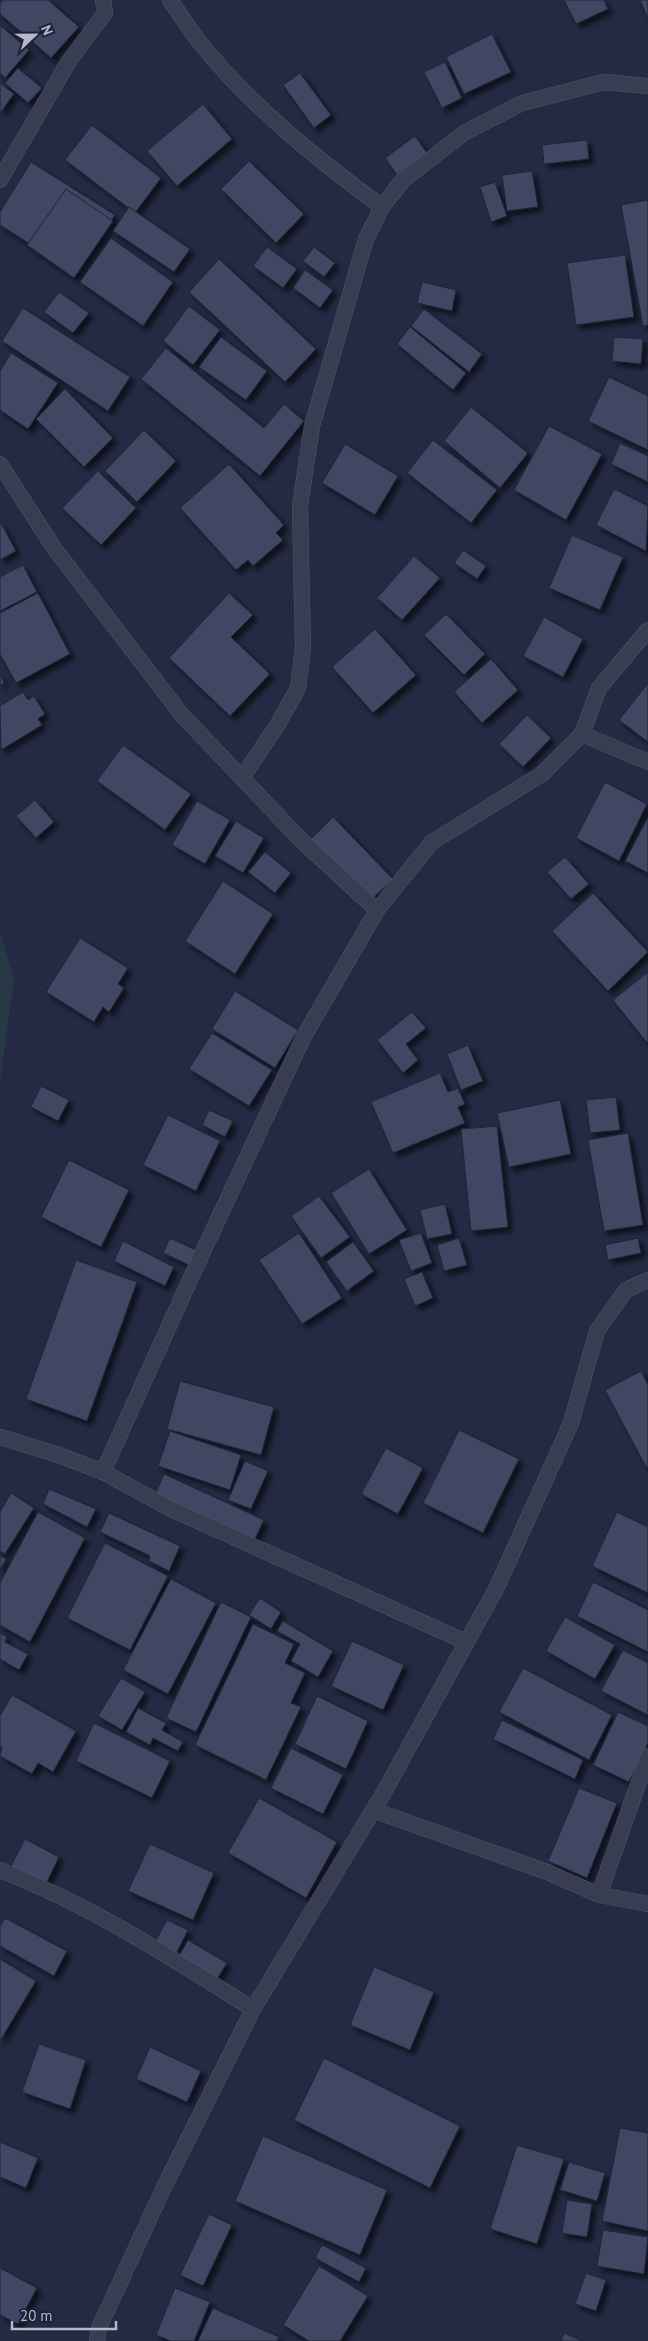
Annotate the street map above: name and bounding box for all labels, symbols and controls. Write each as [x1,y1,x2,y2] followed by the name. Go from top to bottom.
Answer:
[10,10,60,60] north arrow
[37,22,57,38] text: N
[12,2298,116,2330] scale bar
[20,2306,53,2325] text: 20 m

